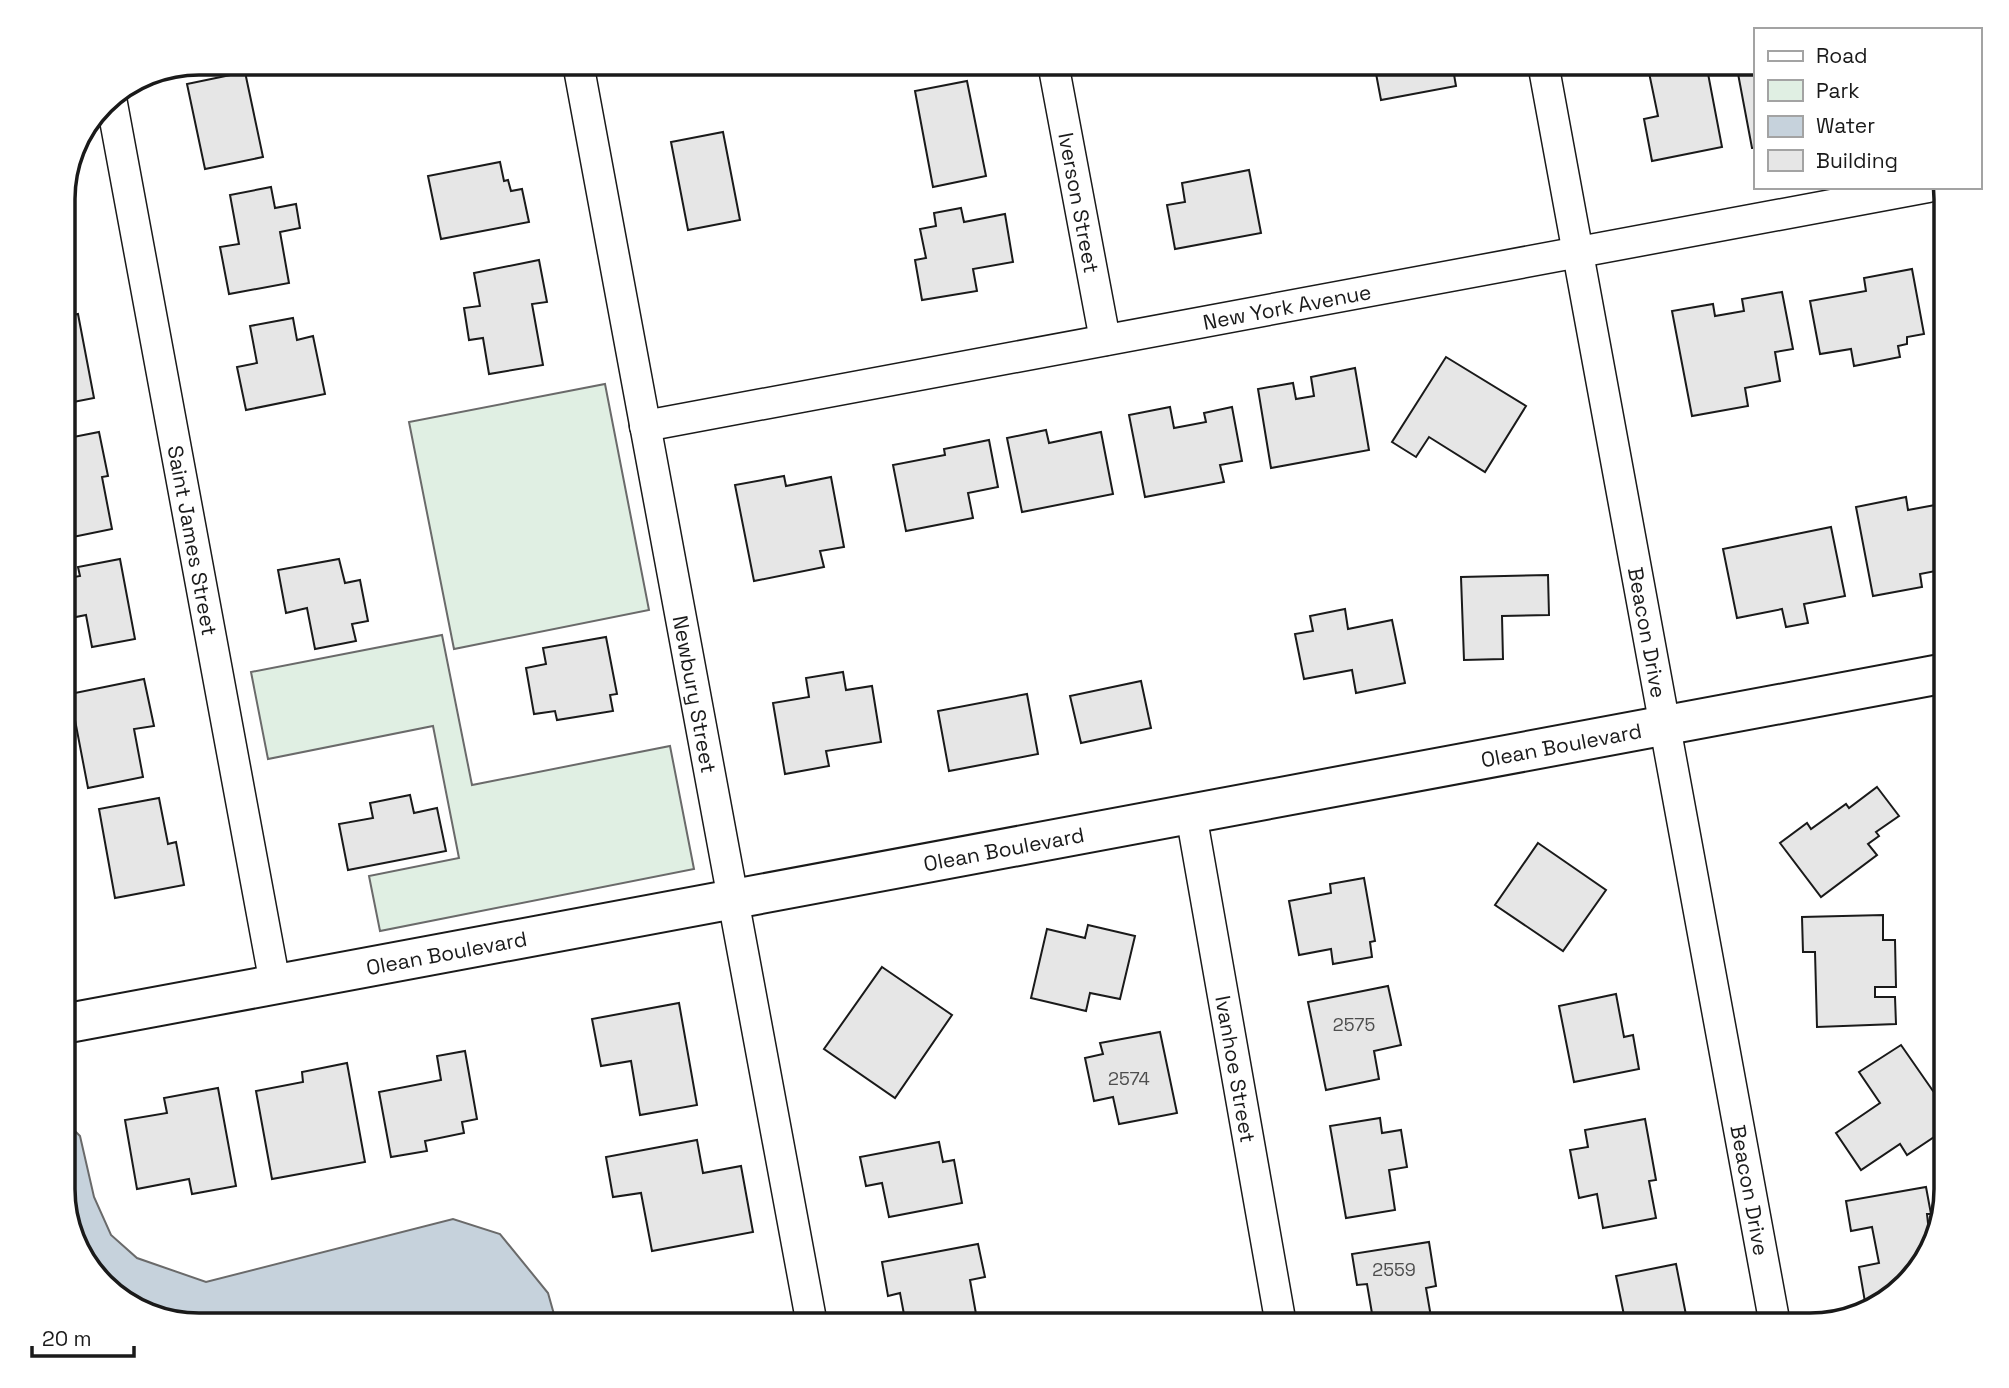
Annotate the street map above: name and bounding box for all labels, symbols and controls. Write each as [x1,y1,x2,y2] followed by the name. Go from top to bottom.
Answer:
[1754,28,1981,189] legend
[1816,42,1868,69] text: Road
[1816,77,1860,104] text: Park
[1816,112,1875,139] text: Water
[1053,130,1106,275] street label: Iverson Street
[1816,147,1898,174] text: Building
[1201,278,1373,335] street label: New York Avenue
[162,443,224,638] street label: Saint James Street
[1622,565,1673,700] street label: Beacon Drive
[667,613,723,775] street label: Newbury Street
[1479,717,1644,773] street label: Olean Boulevard
[921,820,1086,877] street label: Olean Boulevard
[364,924,529,981] street label: Olean Boulevard
[1210,993,1262,1145] street label: Ivanhoe Street
[1333,1013,1375,1036] house number: 2575
[1108,1067,1150,1090] house number: 2574
[1725,1123,1775,1258] street label: Beacon Drive
[1372,1258,1416,1281] house number: 2559
[32,1314,133,1358] scale bar
[42,1325,92,1352] text: 20 m

